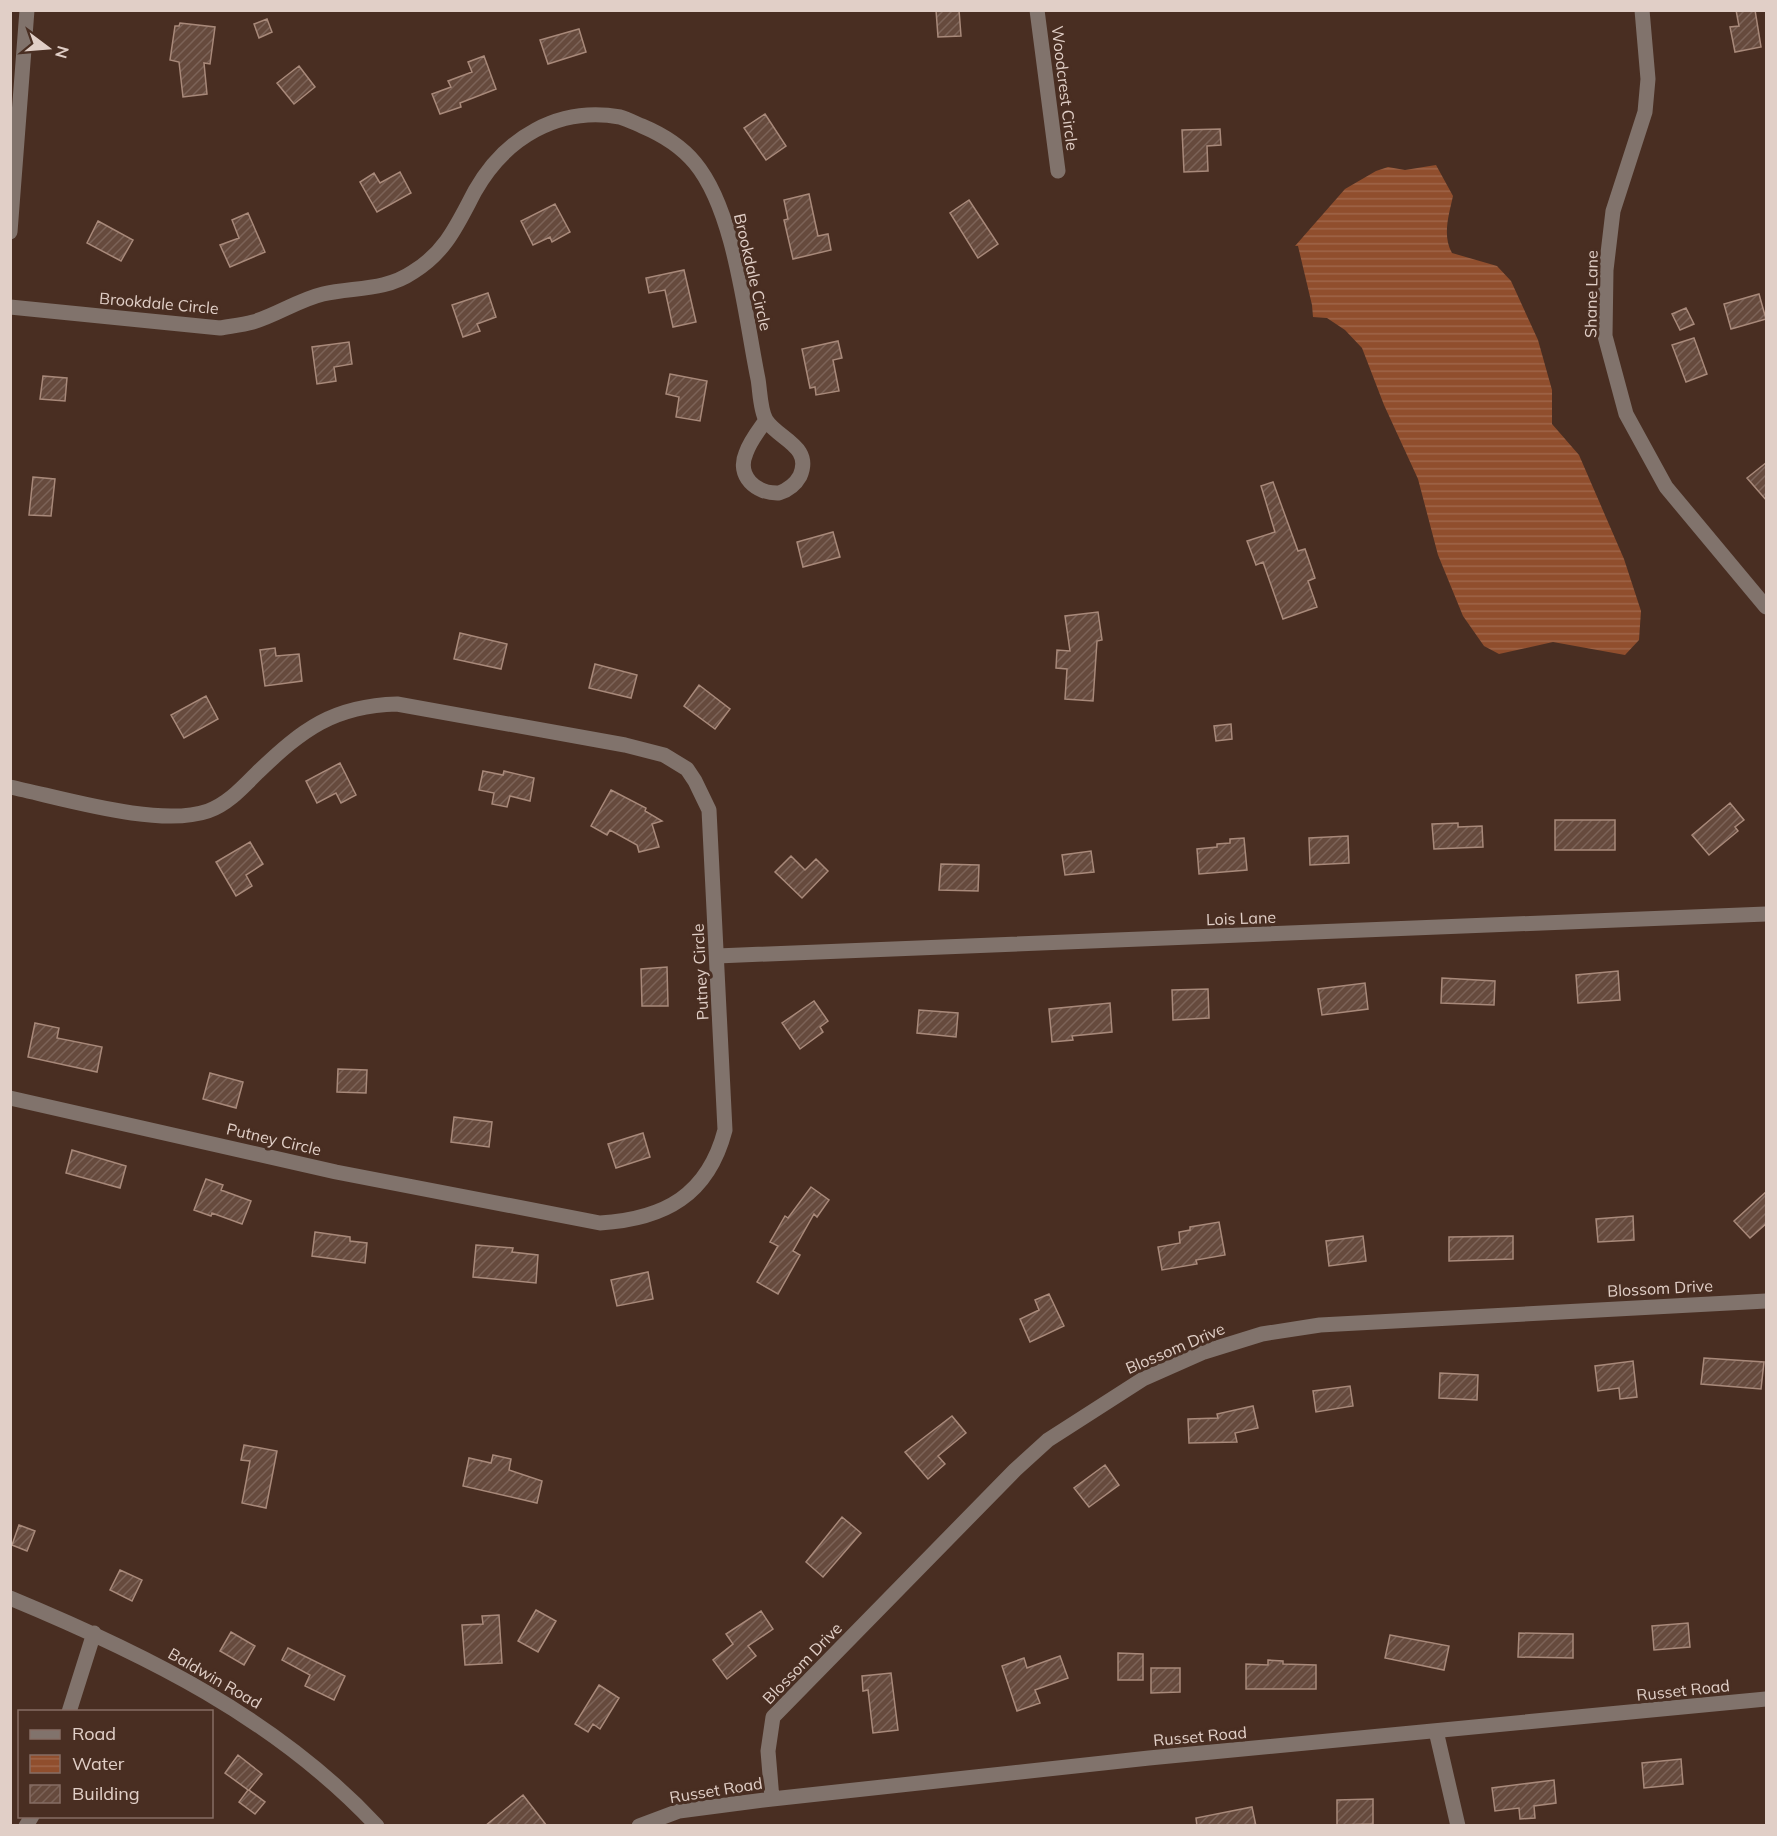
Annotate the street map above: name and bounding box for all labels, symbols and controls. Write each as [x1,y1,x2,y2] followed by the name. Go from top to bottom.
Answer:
[18,18,78,78] north arrow
[1047,24,1083,152] street label: Woodcrest Circle
[51,44,74,61] text: N
[730,211,776,333] street label: Brookdale Circle
[1580,250,1602,338] street label: Shane Lane
[99,288,219,318] street label: Brookdale Circle
[1206,907,1276,929] street label: Lois Lane
[687,923,713,1021] street label: Putney Circle
[225,1118,323,1160] street label: Putney Circle
[1607,1275,1713,1301] street label: Blossom Drive
[1122,1318,1228,1378] street label: Blossom Drive
[758,1618,846,1708] street label: Blossom Drive
[165,1643,265,1713] street label: Baldwin Road
[1635,1675,1731,1705] street label: Russet Road
[18,1710,213,1818] legend
[72,1722,116,1745] text: Road
[1152,1722,1248,1750] street label: Russet Road
[72,1752,125,1775] text: Water
[668,1773,764,1807] street label: Russet Road
[72,1782,140,1805] text: Building

